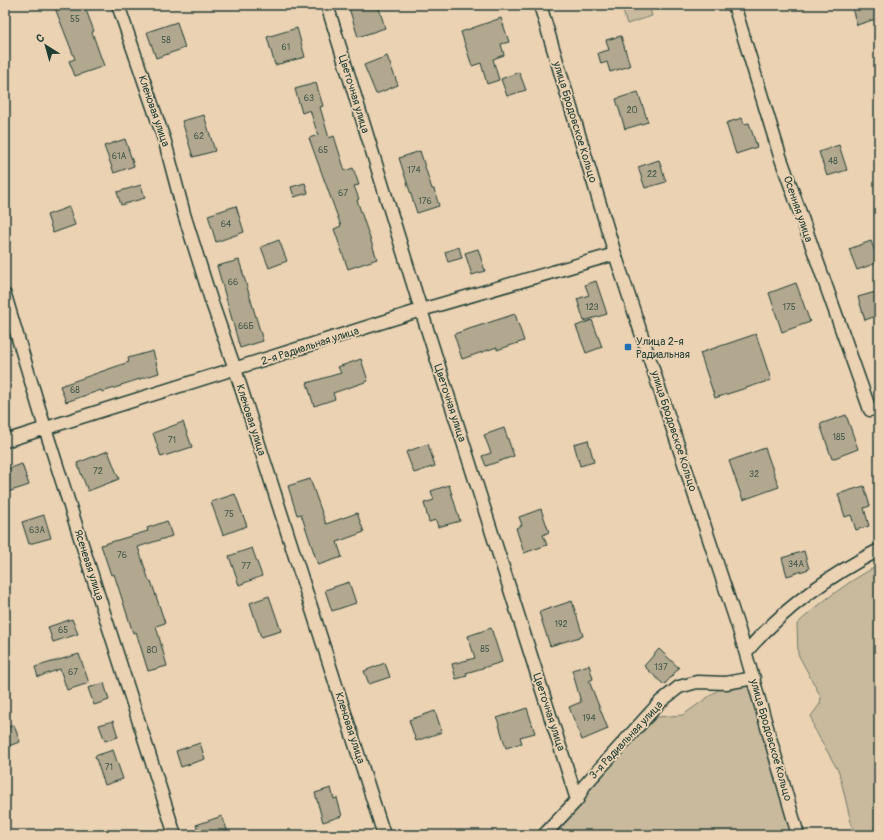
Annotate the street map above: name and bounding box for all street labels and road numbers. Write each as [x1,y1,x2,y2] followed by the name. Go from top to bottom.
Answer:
[336,53,372,135] street label: Цветочная улица
[550,59,600,184] street label: улица Бродовское Кольцо
[136,74,172,148] street label: Кленовая улица
[781,174,815,244] street label: Осенняя улица
[259,324,361,368] street label: 2-я Радиальная улица
[431,362,469,444] street label: Цветочная улица
[648,368,700,493] street label: улица Бродовское Кольцо
[233,383,269,457] street label: Кленовая улица
[71,528,107,602] street label: Ясеневая улица
[530,671,568,753] street label: Цветочная улица
[747,677,795,803] street label: улица Бродовское Кольцо
[332,691,368,765] street label: Кленовая улица
[586,698,666,782] street label: 3-я Радиальная улица

